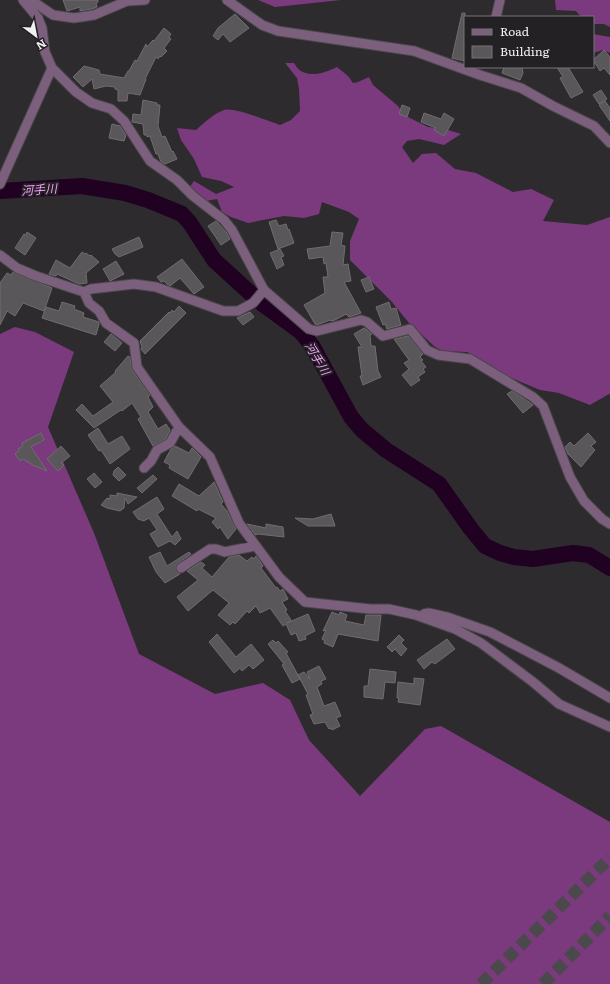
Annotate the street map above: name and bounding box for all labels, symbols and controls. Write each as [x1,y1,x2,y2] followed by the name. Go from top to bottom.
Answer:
[16,16,56,56] north arrow
[464,16,594,68] legend
[500,22,530,40] text: Road
[34,36,50,55] text: N
[500,42,550,60] text: Building
[20,179,60,199] water label: 河手川
[301,338,336,380] water label: 河手川

